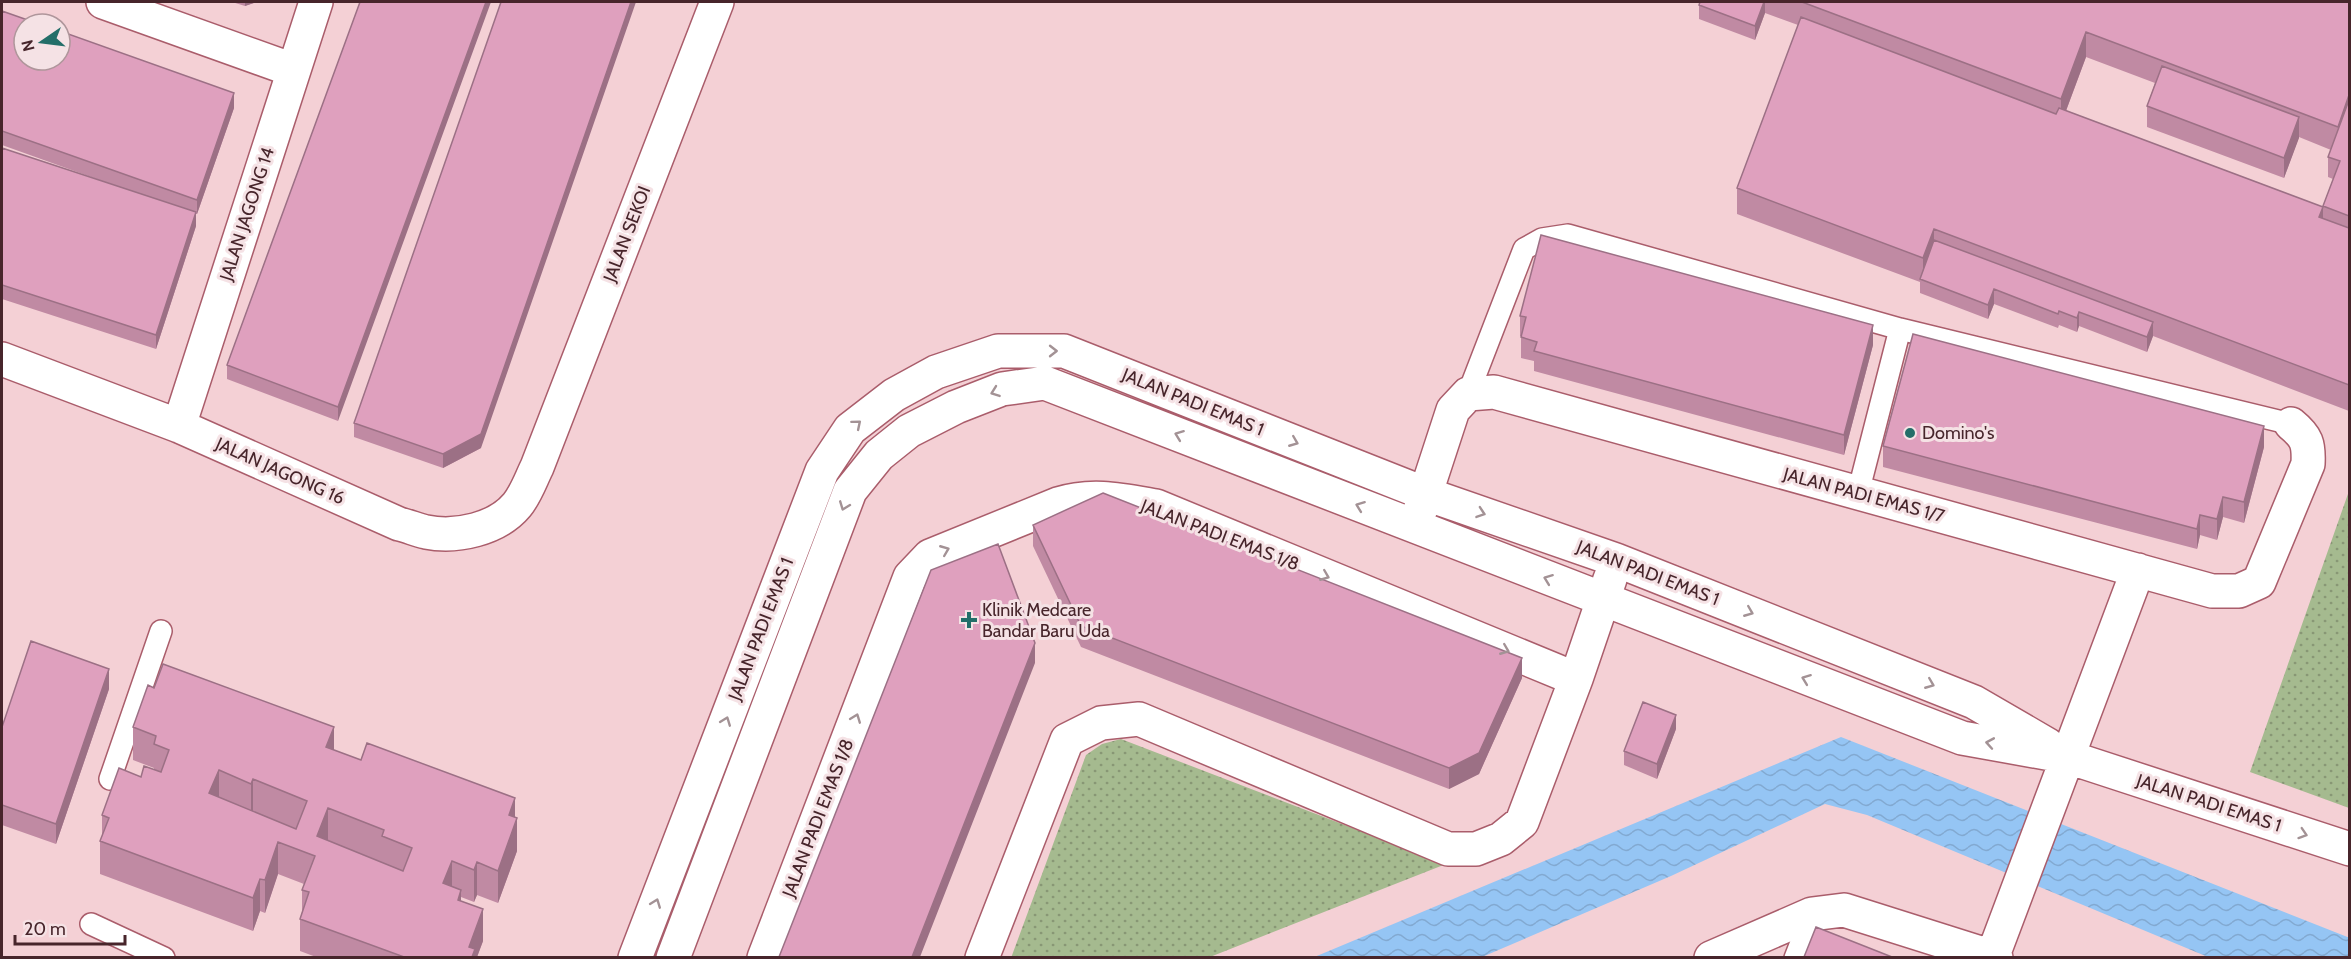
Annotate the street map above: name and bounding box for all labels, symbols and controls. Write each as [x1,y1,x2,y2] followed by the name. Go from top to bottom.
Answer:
[12,12,72,72] north arrow
[17,38,39,53] text: N
[215,144,279,284] street label: JALAN JAGONG 14
[598,183,655,286] street label: JALAN SEKOI
[1048,345,1057,357] one-way arrow
[1118,363,1267,440] street label: JALAN PADI EMAS 1
[990,385,1001,398] one-way arrow
[850,421,861,432] one-way arrow
[1922,422,1994,444] place label: Domino's
[1903,426,1917,440] marker: Domino's
[1174,430,1185,442] one-way arrow
[211,432,348,509] street label: JALAN JAGONG 16
[1288,434,1298,447] one-way arrow
[1780,463,1947,527] street label: JALAN PADI EMAS 1/7
[1137,494,1302,575] street label: JALAN PADI EMAS 1/8
[839,500,852,511] one-way arrow
[1356,501,1367,513] one-way arrow
[1475,506,1486,518] one-way arrow
[1573,535,1722,610] street label: JALAN PADI EMAS 1
[938,545,949,557] one-way arrow
[723,555,798,704] street label: JALAN PADI EMAS 1
[1319,569,1330,581] one-way arrow
[1543,574,1554,586] one-way arrow
[982,599,1110,642] place label: Klinik Medcare Bandar Baru Uda
[1742,605,1753,617] one-way arrow
[960,611,978,629] marker: Klinik Medcare Bandar Baru Uda
[1499,643,1510,655] one-way arrow
[1801,673,1812,686] one-way arrow
[1924,677,1935,689] one-way arrow
[849,713,862,724] one-way arrow
[719,716,731,727] one-way arrow
[777,736,858,901] street label: JALAN PADI EMAS 1/8
[1985,737,1995,750] one-way arrow
[2133,769,2284,837] street label: JALAN PADI EMAS 1
[2297,827,2308,839] one-way arrow
[649,898,662,909] one-way arrow
[15,908,124,946] scale bar
[24,918,66,940] text: 20 m

